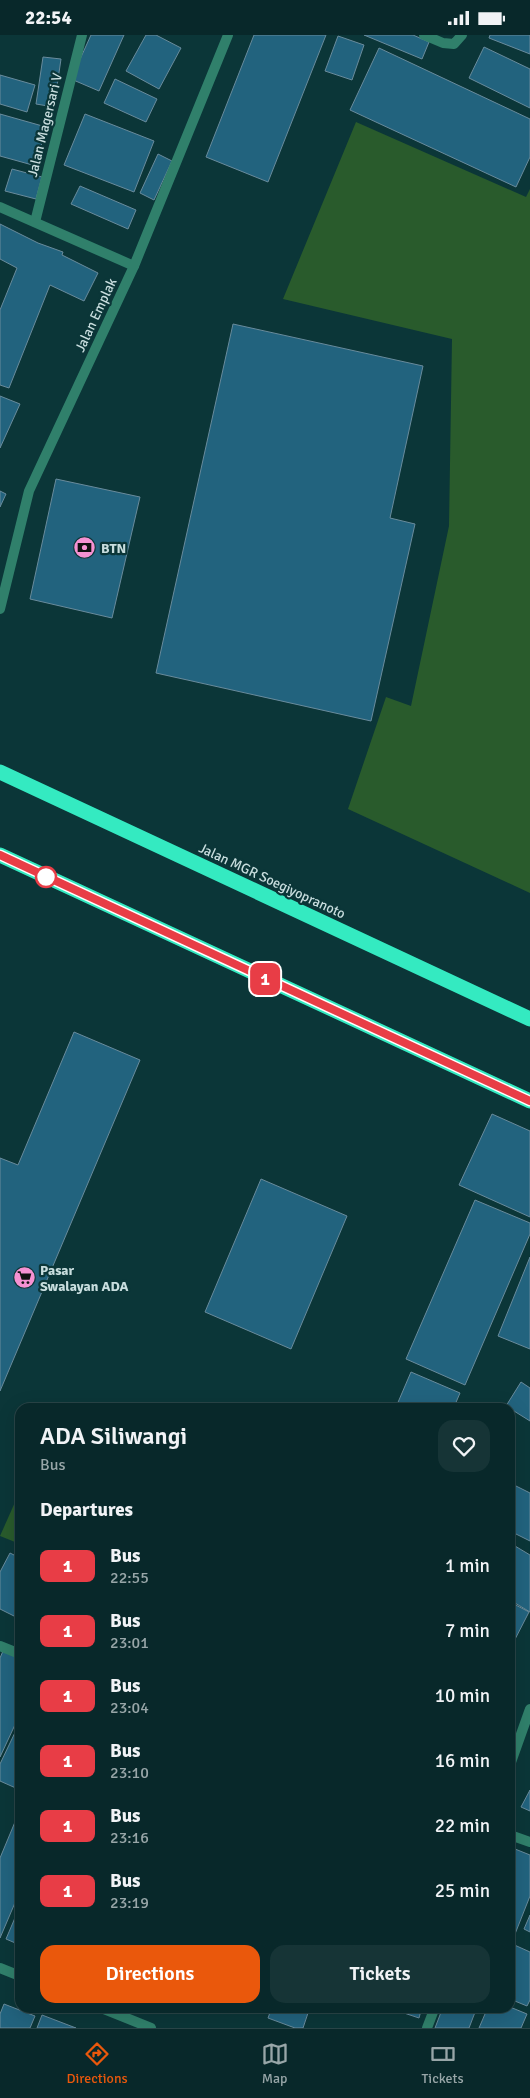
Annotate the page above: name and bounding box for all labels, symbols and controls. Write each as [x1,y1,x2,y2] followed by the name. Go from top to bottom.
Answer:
[25,6,72,30] text: 22:54
[24,71,66,179] street label: Jalan Magersari V
[71,275,121,355] street label: Jalan Emplak
[73,536,97,560] bank icon: BTN
[101,540,126,557] place label: BTN
[196,840,348,922] street label: Jalan MGR Soegiyopranoto
[35,866,57,888] unlabelled marker
[249,963,281,995] line badge: 1
[260,968,270,990] text: 1
[40,1262,129,1295] place label: Pasar Swalayan ADA
[12,1266,36,1290] supermarket icon: Pasar Swalayan ADA
[438,1420,490,1472] button: heart
[40,1421,187,1451] text: ADA Siliwangi
[40,1455,65,1475] text: Bus
[40,1498,133,1522] text: Departures
[110,1544,141,1568] text: Bus
[445,1554,490,1578] text: 1 min
[63,1555,72,1577] text: 1
[110,1568,149,1588] text: 22:55
[110,1609,141,1633] text: Bus
[445,1619,490,1643] text: 7 min
[63,1620,72,1642] text: 1
[110,1633,149,1653] text: 23:01
[110,1674,141,1698] text: Bus
[435,1684,490,1708] text: 10 min
[63,1685,72,1707] text: 1
[110,1698,149,1718] text: 23:04
[110,1739,141,1763] text: Bus
[435,1749,490,1773] text: 16 min
[63,1750,72,1772] text: 1
[110,1763,149,1783] text: 23:10
[110,1804,141,1828] text: Bus
[435,1814,490,1838] text: 22 min
[63,1815,72,1837] text: 1
[110,1828,149,1848] text: 23:16
[110,1869,141,1893] text: Bus
[435,1879,490,1903] text: 25 min
[63,1880,72,1902] text: 1
[110,1893,149,1913] text: 23:19
[40,1945,260,2003] button: Directions
[270,1945,490,2003] button: Tickets
[66,2040,128,2087] tab: Directions
[261,2040,289,2087] tab: Map
[421,2040,464,2087] tab: Tickets

